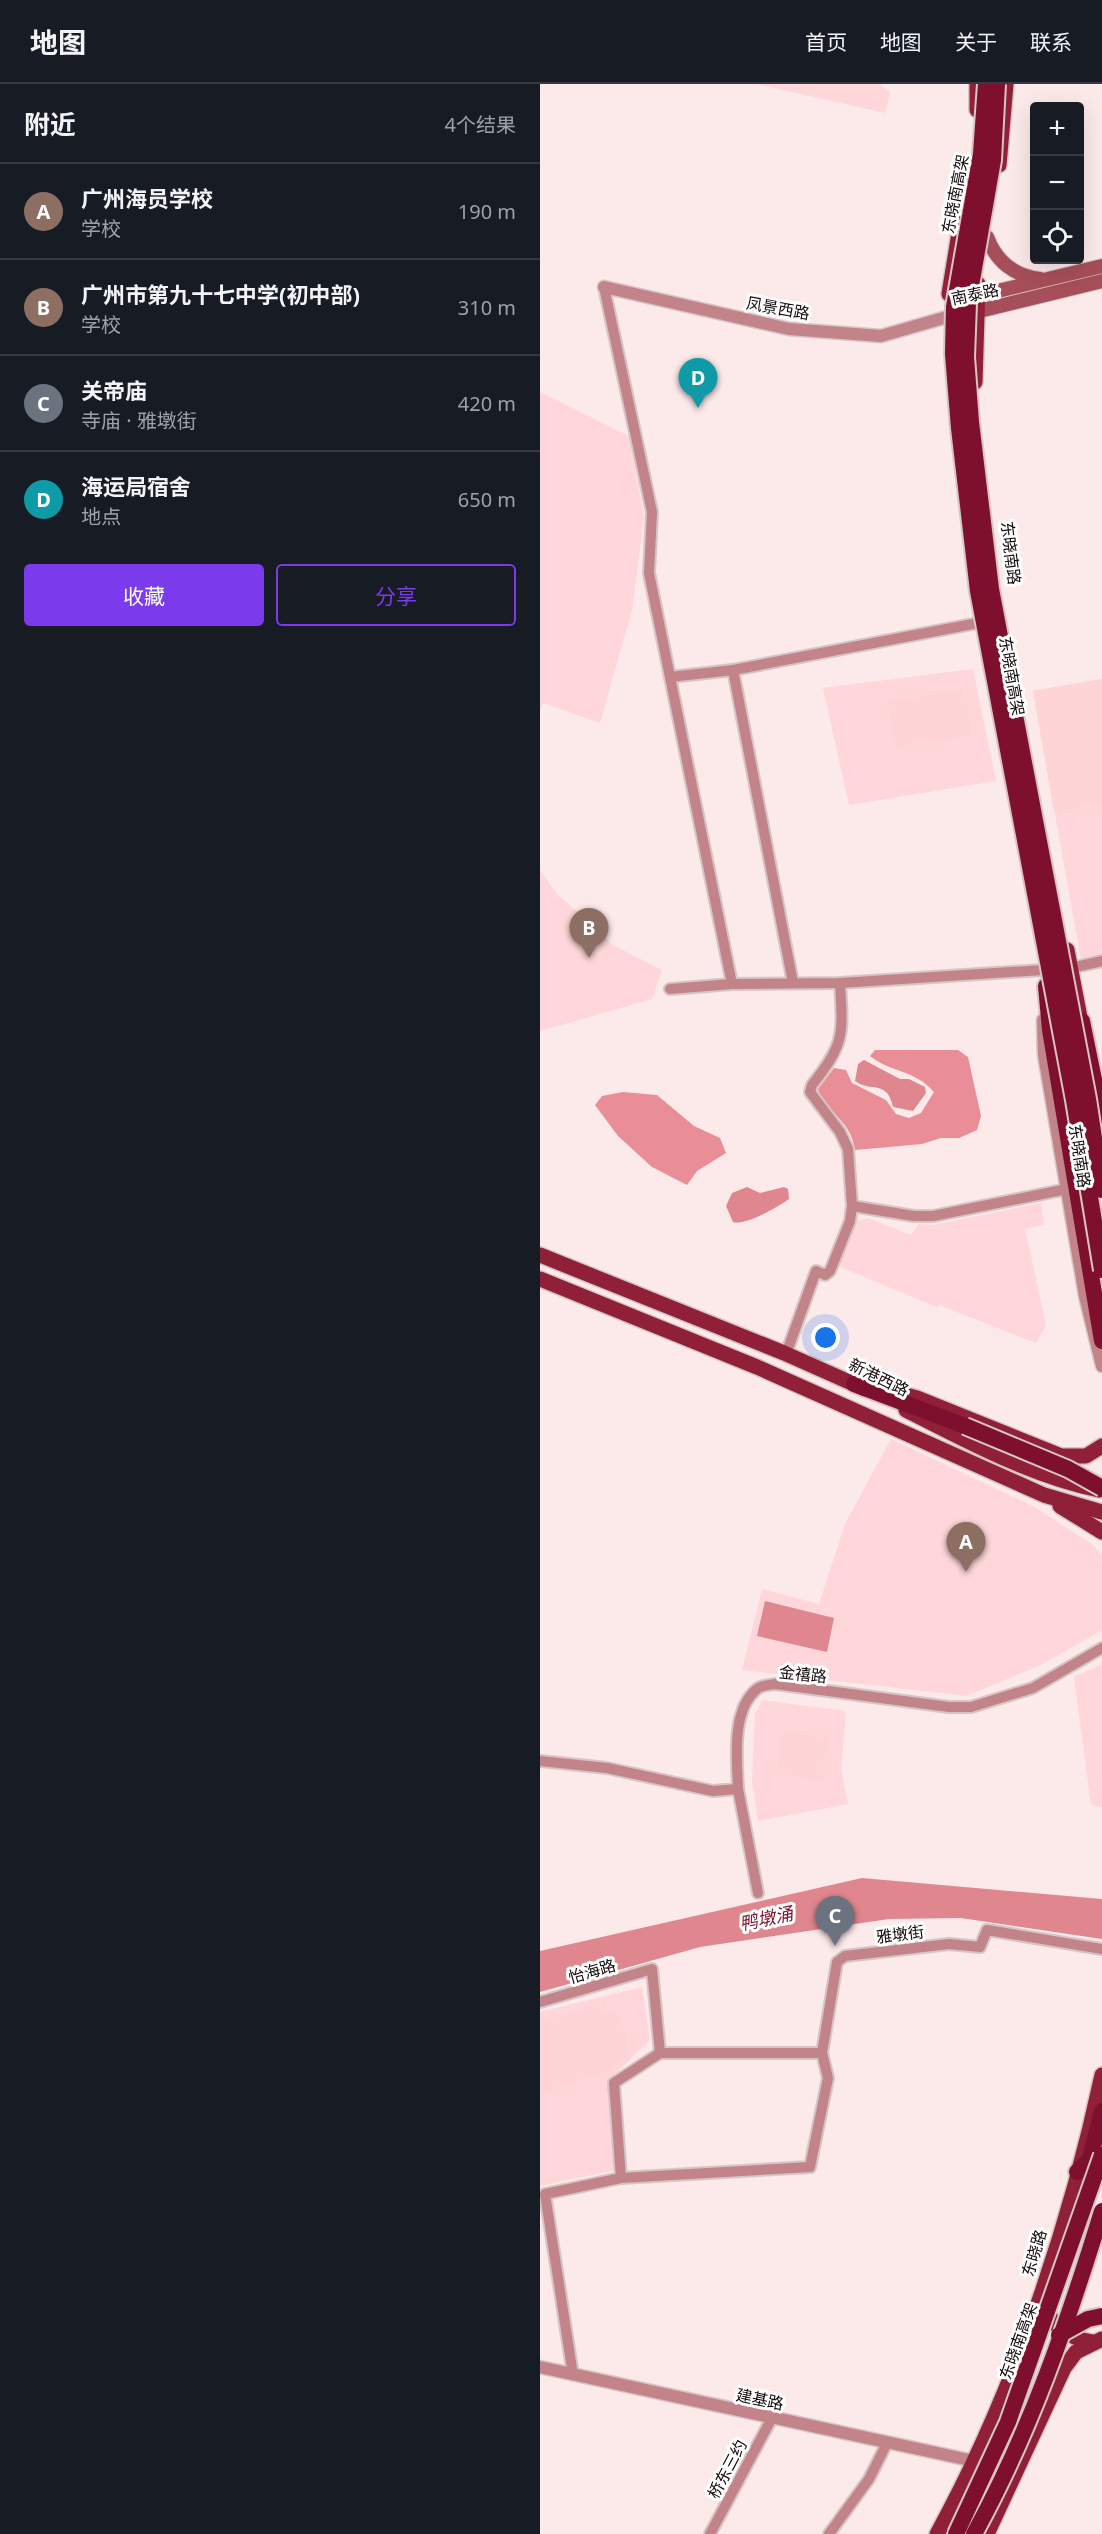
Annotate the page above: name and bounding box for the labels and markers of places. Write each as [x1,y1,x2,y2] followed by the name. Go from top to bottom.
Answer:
[678,358,718,408] pin: D
[569,908,608,958] pin: B
[946,1522,986,1572] pin: A
[816,1896,854,1946] pin: C

